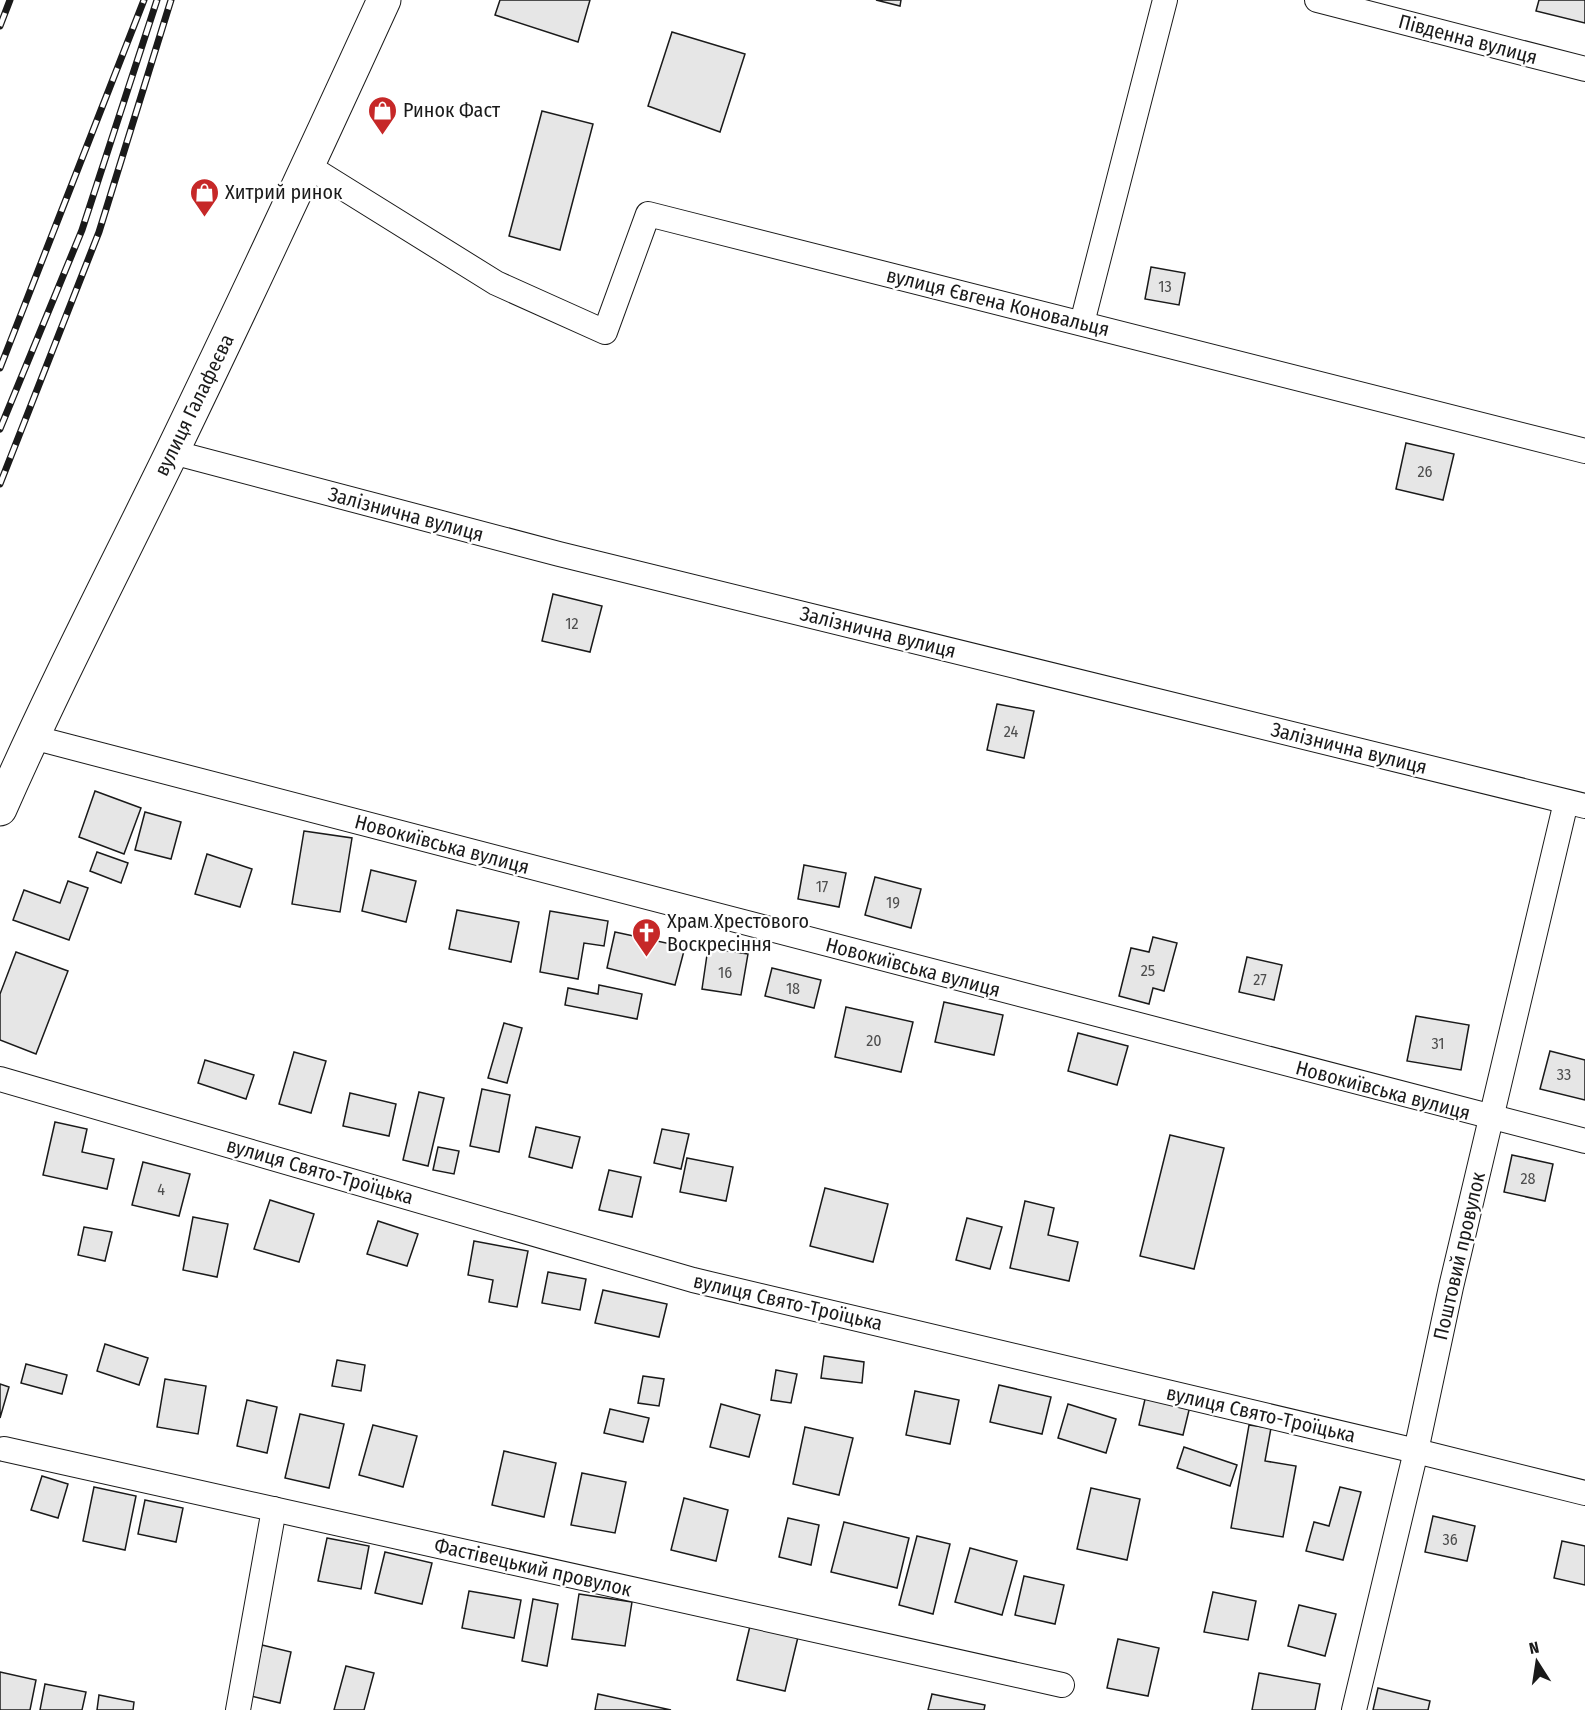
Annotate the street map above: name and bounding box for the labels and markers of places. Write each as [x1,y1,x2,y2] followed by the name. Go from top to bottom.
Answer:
[366,94,398,136] shop icon: Ринок Фаст
[403,98,501,122] place label: Ринок Фаст
[188,176,220,218] shop icon: Хитрий ринок
[225,180,343,204] place label: Хитрий ринок
[667,909,809,956] place label: Храм Хрестового Воскресіння
[630,916,662,958] church icon: Храм Хрестового Воскресіння

